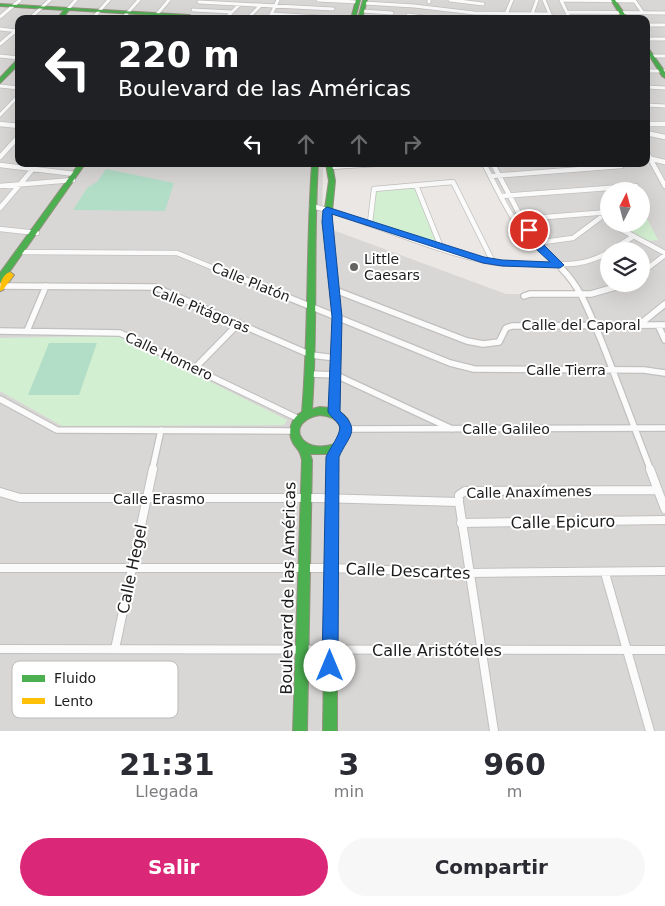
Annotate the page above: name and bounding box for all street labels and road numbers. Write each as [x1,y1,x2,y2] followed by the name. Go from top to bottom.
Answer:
[210,259,292,305] street label: Calle Platón
[150,282,252,336] street label: Calle Pitágoras
[521,317,641,333] street label: Calle del Caporal
[123,329,215,383] street label: Calle Homero
[526,362,606,378] street label: Calle Tierra
[462,421,550,437] street label: Calle Galileo
[277,481,299,695] street label: Boulevard de las Américas
[466,483,592,501] street label: Calle Anaxímenes
[113,491,205,507] street label: Calle Erasmo
[511,512,615,532] street label: Calle Epicuro
[113,522,151,616] street label: Calle Hegel
[345,559,471,583] street label: Calle Descartes
[372,641,502,660] street label: Calle Aristóteles

